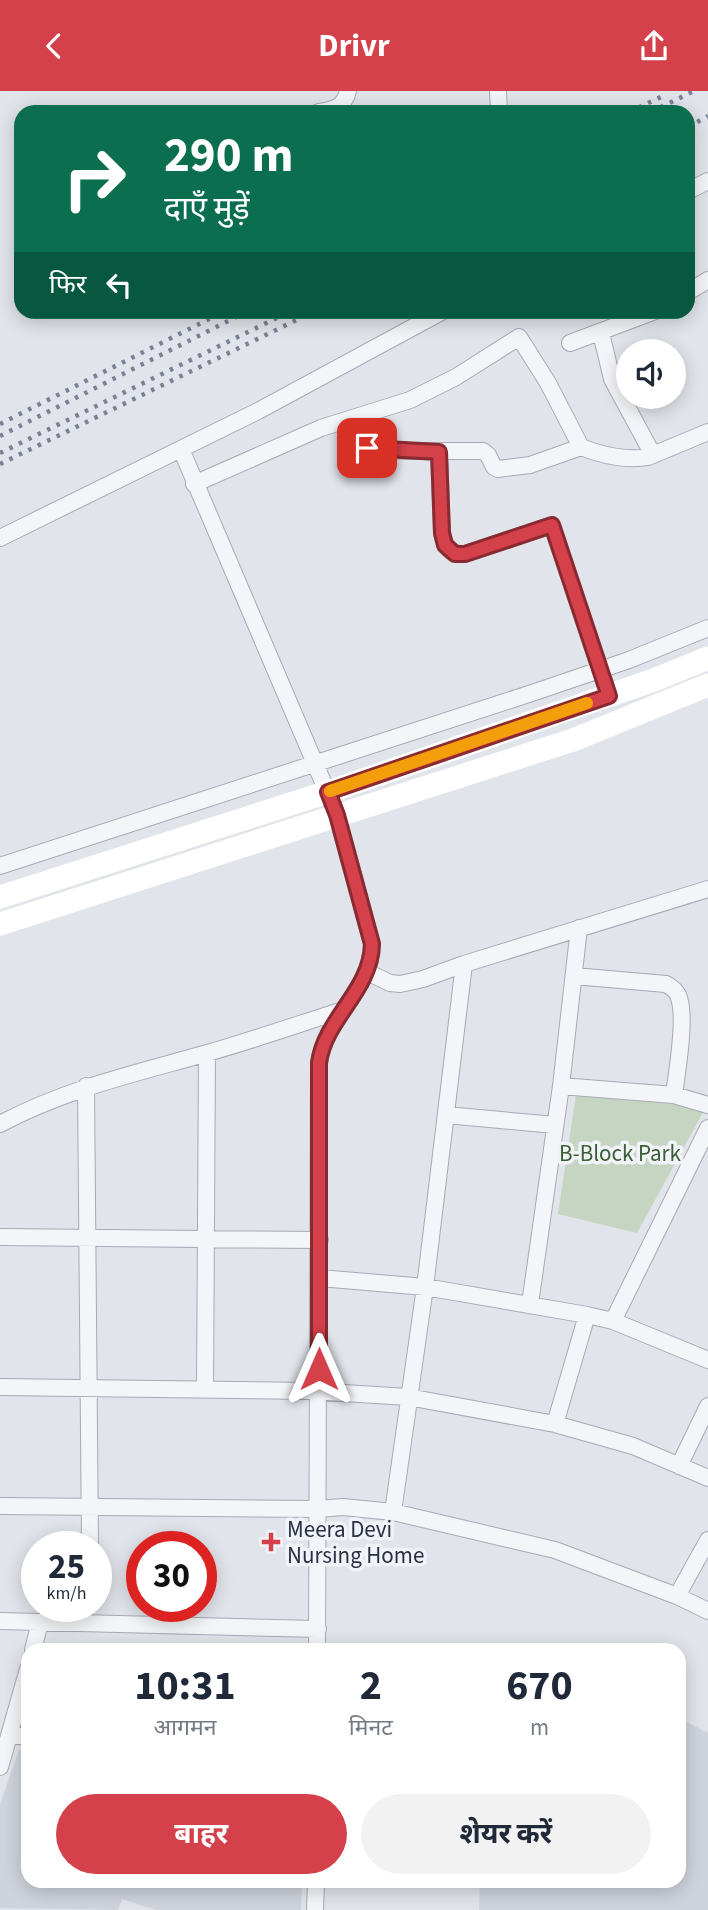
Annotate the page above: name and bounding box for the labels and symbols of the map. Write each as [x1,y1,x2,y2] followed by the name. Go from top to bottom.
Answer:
[337,418,397,478] pin
[559,1137,682,1170] park label: B-Block Park
[282,1332,356,1406] position arrow
[287,1513,424,1572] place label: Meera Devi Nursing Home
[126,1531,217,1622] speed limit sign: 30
[261,1532,281,1552] marker: Meera Devi Nursing Home

